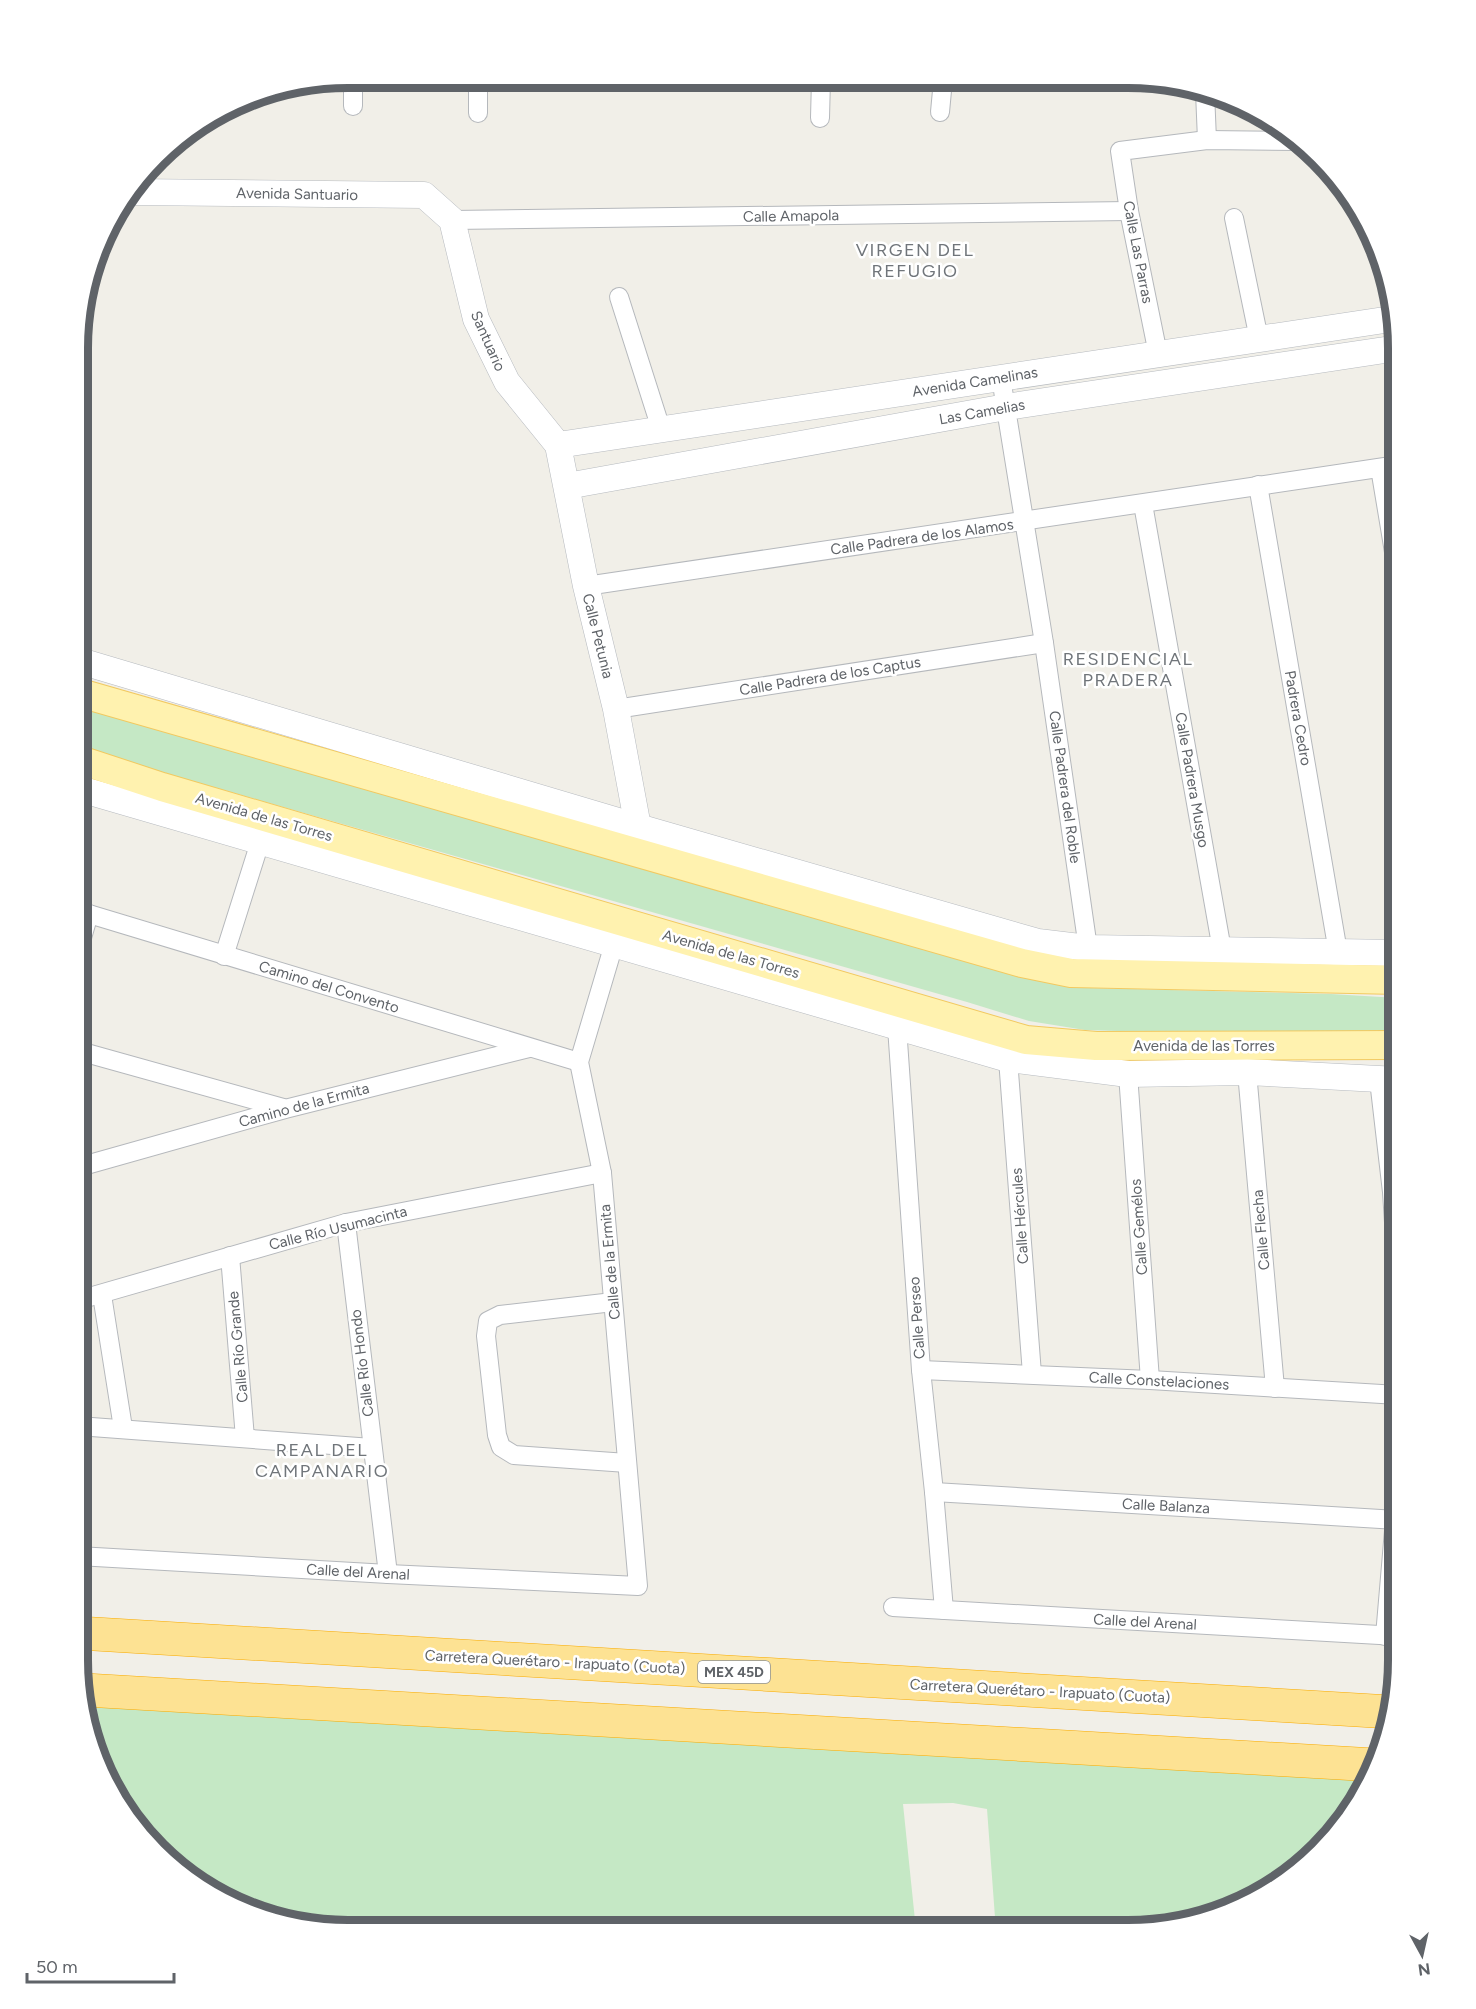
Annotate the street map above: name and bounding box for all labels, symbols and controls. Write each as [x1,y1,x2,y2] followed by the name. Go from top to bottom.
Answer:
[236,184,358,204] street label: Avenida Santuario
[1119,199,1157,305] street label: Calle Las Parras
[743,206,839,226] street label: Calle Amapola
[856,239,974,282] district label: VIRGEN DEL REFUGIO
[467,308,509,374] street label: Santuario
[911,363,1039,401] street label: Avenida Camelinas
[938,396,1026,428] street label: Las Camelias
[829,515,1015,559] street label: Calle Padrera de los Alamos
[579,592,617,680] street label: Calle Petunia
[1063,648,1193,691] district label: RESIDENCIAL PRADERA
[738,653,922,699] street label: Calle Padrera de los Captus
[1281,669,1315,767] street label: Padrera Cedro
[1045,710,1085,864] street label: Calle Padrera del Roble
[1171,711,1213,849] street label: Calle Padrera Musgo
[194,789,334,845] street label: Avenida de las Torres
[661,926,801,982] street label: Avenida de las Torres
[257,957,402,1017] street label: Camino del Convento
[1133,1037,1275,1055] street label: Avenida de las Torres
[237,1079,371,1131] street label: Camino de la Ermita
[1008,1167,1032,1265] street label: Calle Hércules
[1127,1178,1151,1276] street label: Calle Gemélos
[1249,1189,1273,1271] street label: Calle Flecha
[267,1202,409,1254] street label: Calle Río Usumacinta
[596,1204,624,1320] street label: Calle de la Ermita
[905,1276,929,1360] street label: Calle Perseo
[224,1291,252,1403] street label: Calle Río Grande
[346,1308,378,1418] street label: Calle Río Hondo
[1088,1368,1230,1394] street label: Calle Constelaciones
[255,1439,389,1482] district label: REAL DEL CAMPANARIO
[1122,1495,1210,1517] street label: Calle Balanza
[306,1560,410,1584] street label: Calle del Arenal
[1093,1610,1197,1634] street label: Calle del Arenal
[424,1646,686,1678] street label: Carretera Querétaro - Irapuato (Cuota)
[698,1661,770,1683] road number: MEX 45D
[909,1675,1171,1707] street label: Carretera Querétaro - Irapuato (Cuota)
[1392,1925,1452,1985] north arrow
[27,1946,174,1984] scale bar
[36,1956,78,1978] text: 50 m
[1417,1959,1431,1980] text: N

